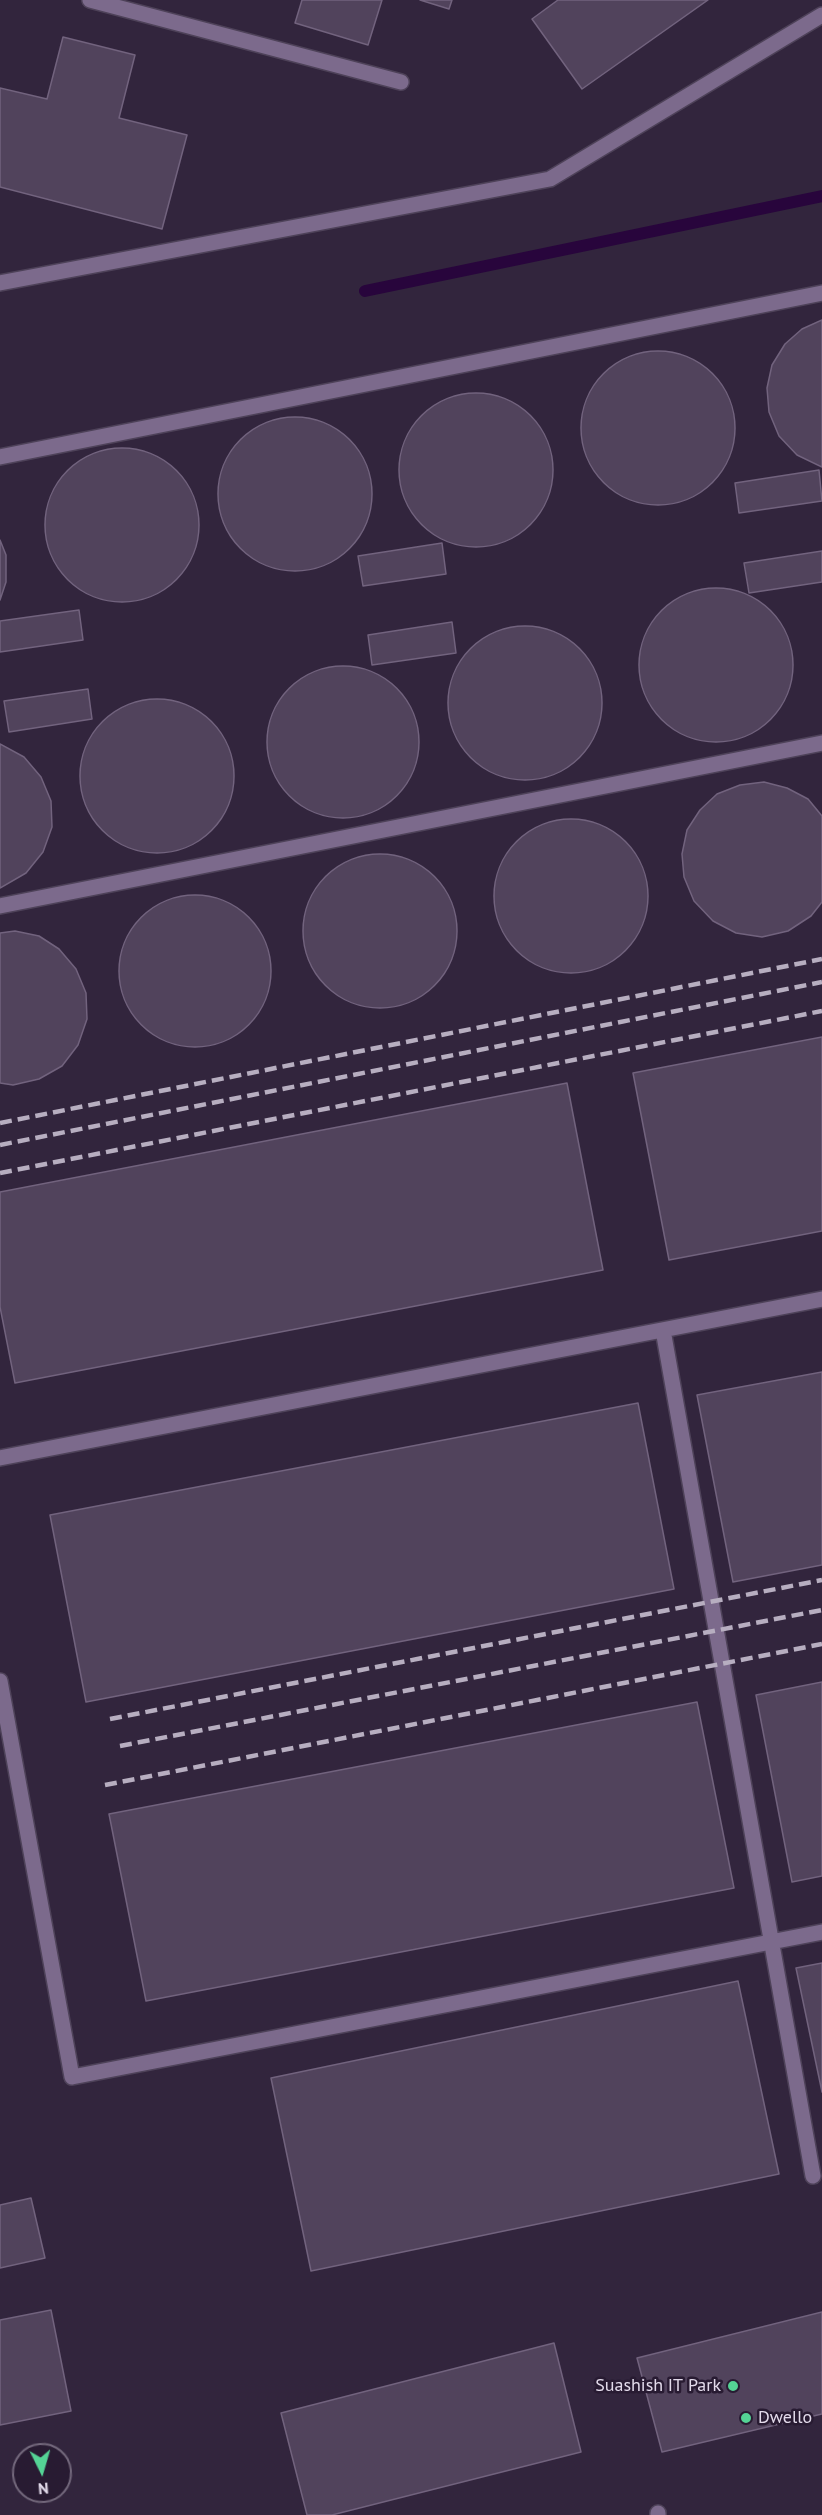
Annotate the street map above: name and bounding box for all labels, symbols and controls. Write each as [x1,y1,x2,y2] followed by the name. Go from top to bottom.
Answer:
[595,2375,721,2397] place label: Suashish IT Park
[726,2379,740,2393] marker: Suashish IT Park
[758,2407,812,2429] place label: Dwello
[739,2411,753,2425] marker: Dwello
[12,2443,72,2503] north arrow
[37,2479,50,2499] text: N

